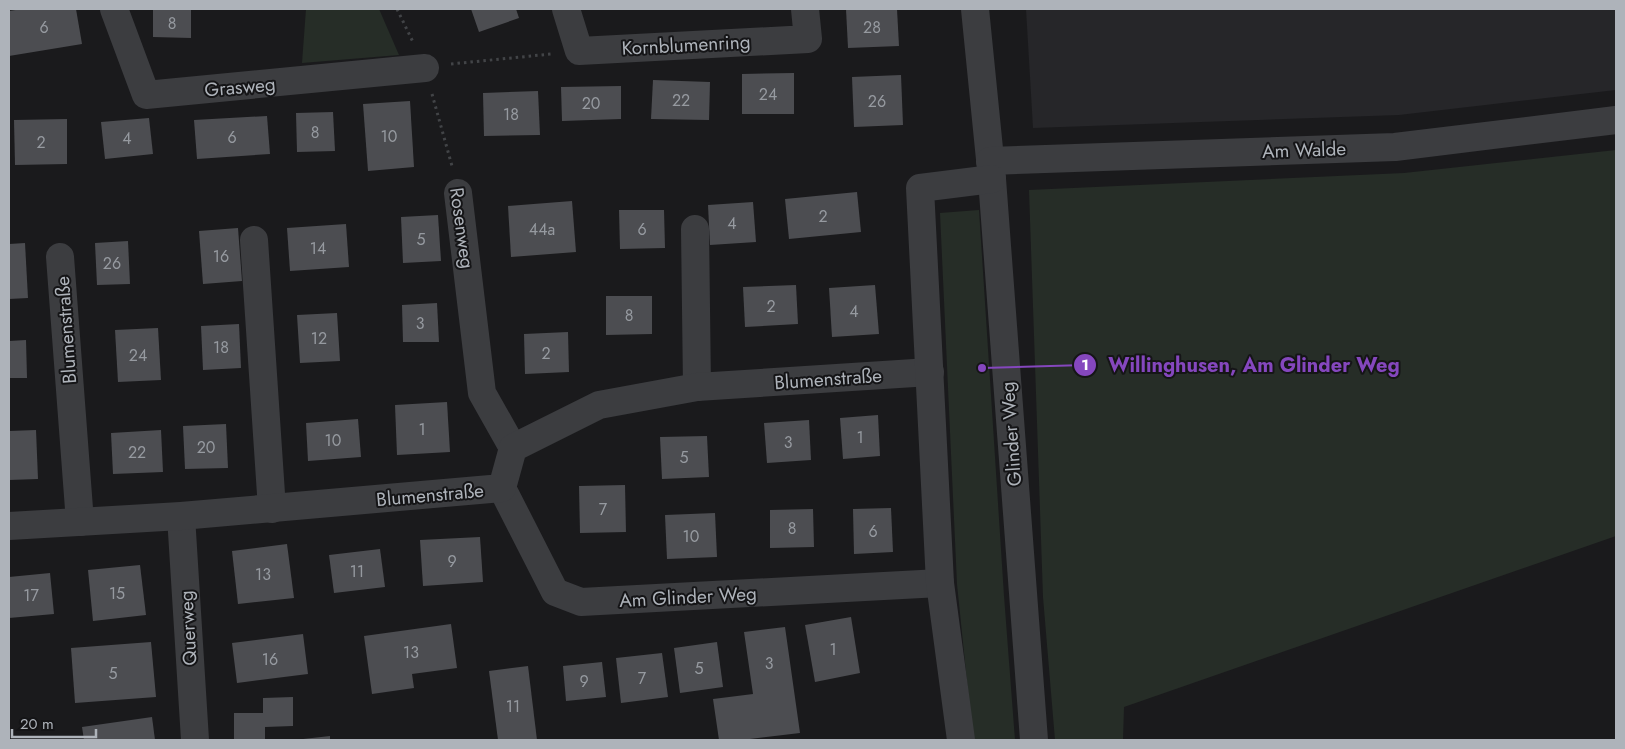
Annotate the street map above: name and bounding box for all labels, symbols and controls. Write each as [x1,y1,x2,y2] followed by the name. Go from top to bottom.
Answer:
[168,12,176,35] house number: 8
[39,16,49,39] house number: 6
[863,16,881,39] house number: 28
[621,28,751,62] street label: Kornblumenring
[203,70,277,104] street label: Grasweg
[759,83,777,106] house number: 24
[672,89,690,112] house number: 22
[868,90,886,113] house number: 26
[582,92,600,115] house number: 20
[503,103,519,126] house number: 18
[311,121,319,144] house number: 8
[381,125,397,148] house number: 10
[227,126,237,149] house number: 6
[122,127,132,150] house number: 4
[36,131,46,154] house number: 2
[1261,135,1347,165] street label: Am Walde
[443,186,481,270] street label: Rosenweg
[818,205,828,228] house number: 2
[727,212,737,235] house number: 4
[529,218,555,241] house number: 44a
[637,218,647,241] house number: 6
[416,228,426,251] house number: 5
[310,237,326,260] house number: 14
[213,245,229,268] house number: 16
[103,252,121,275] house number: 26
[49,275,83,385] street label: Blumenstraße
[766,295,776,318] house number: 2
[849,300,859,323] house number: 4
[625,304,633,327] house number: 8
[416,312,425,335] house number: 3
[311,327,327,350] house number: 12
[213,336,229,359] house number: 18
[541,342,551,365] house number: 2
[129,344,147,367] house number: 24
[1073,347,1409,382] callout: Willinghusen, Am Glinder Weg
[1108,351,1400,380] text: Willinghusen, Am Glinder Weg
[1081,354,1089,376] text: 1
[773,362,883,396] street label: Blumenstraße
[994,381,1028,487] street label: Glinder Weg
[418,418,426,441] house number: 1
[856,426,864,449] house number: 1
[325,429,341,452] house number: 10
[784,431,793,454] house number: 3
[197,436,215,459] house number: 20
[128,441,146,464] house number: 22
[679,446,689,469] house number: 5
[375,477,485,513] street label: Blumenstraße
[599,498,608,521] house number: 7
[788,517,796,540] house number: 8
[868,520,878,543] house number: 6
[683,525,699,548] house number: 10
[447,550,457,573] house number: 9
[350,560,364,583] house number: 11
[255,563,271,586] house number: 13
[618,580,758,614] street label: Am Glinder Weg
[109,582,125,605] house number: 15
[23,584,39,607] house number: 17
[173,590,203,666] street label: Querweg
[829,638,837,661] house number: 1
[403,641,419,664] house number: 13
[262,648,278,671] house number: 16
[765,652,774,675] house number: 3
[694,657,704,680] house number: 5
[108,662,118,685] house number: 5
[638,667,647,690] house number: 7
[579,670,589,693] house number: 9
[506,695,520,718] house number: 11
[12,706,96,738] scale bar
[20,713,54,735] text: 20 m

